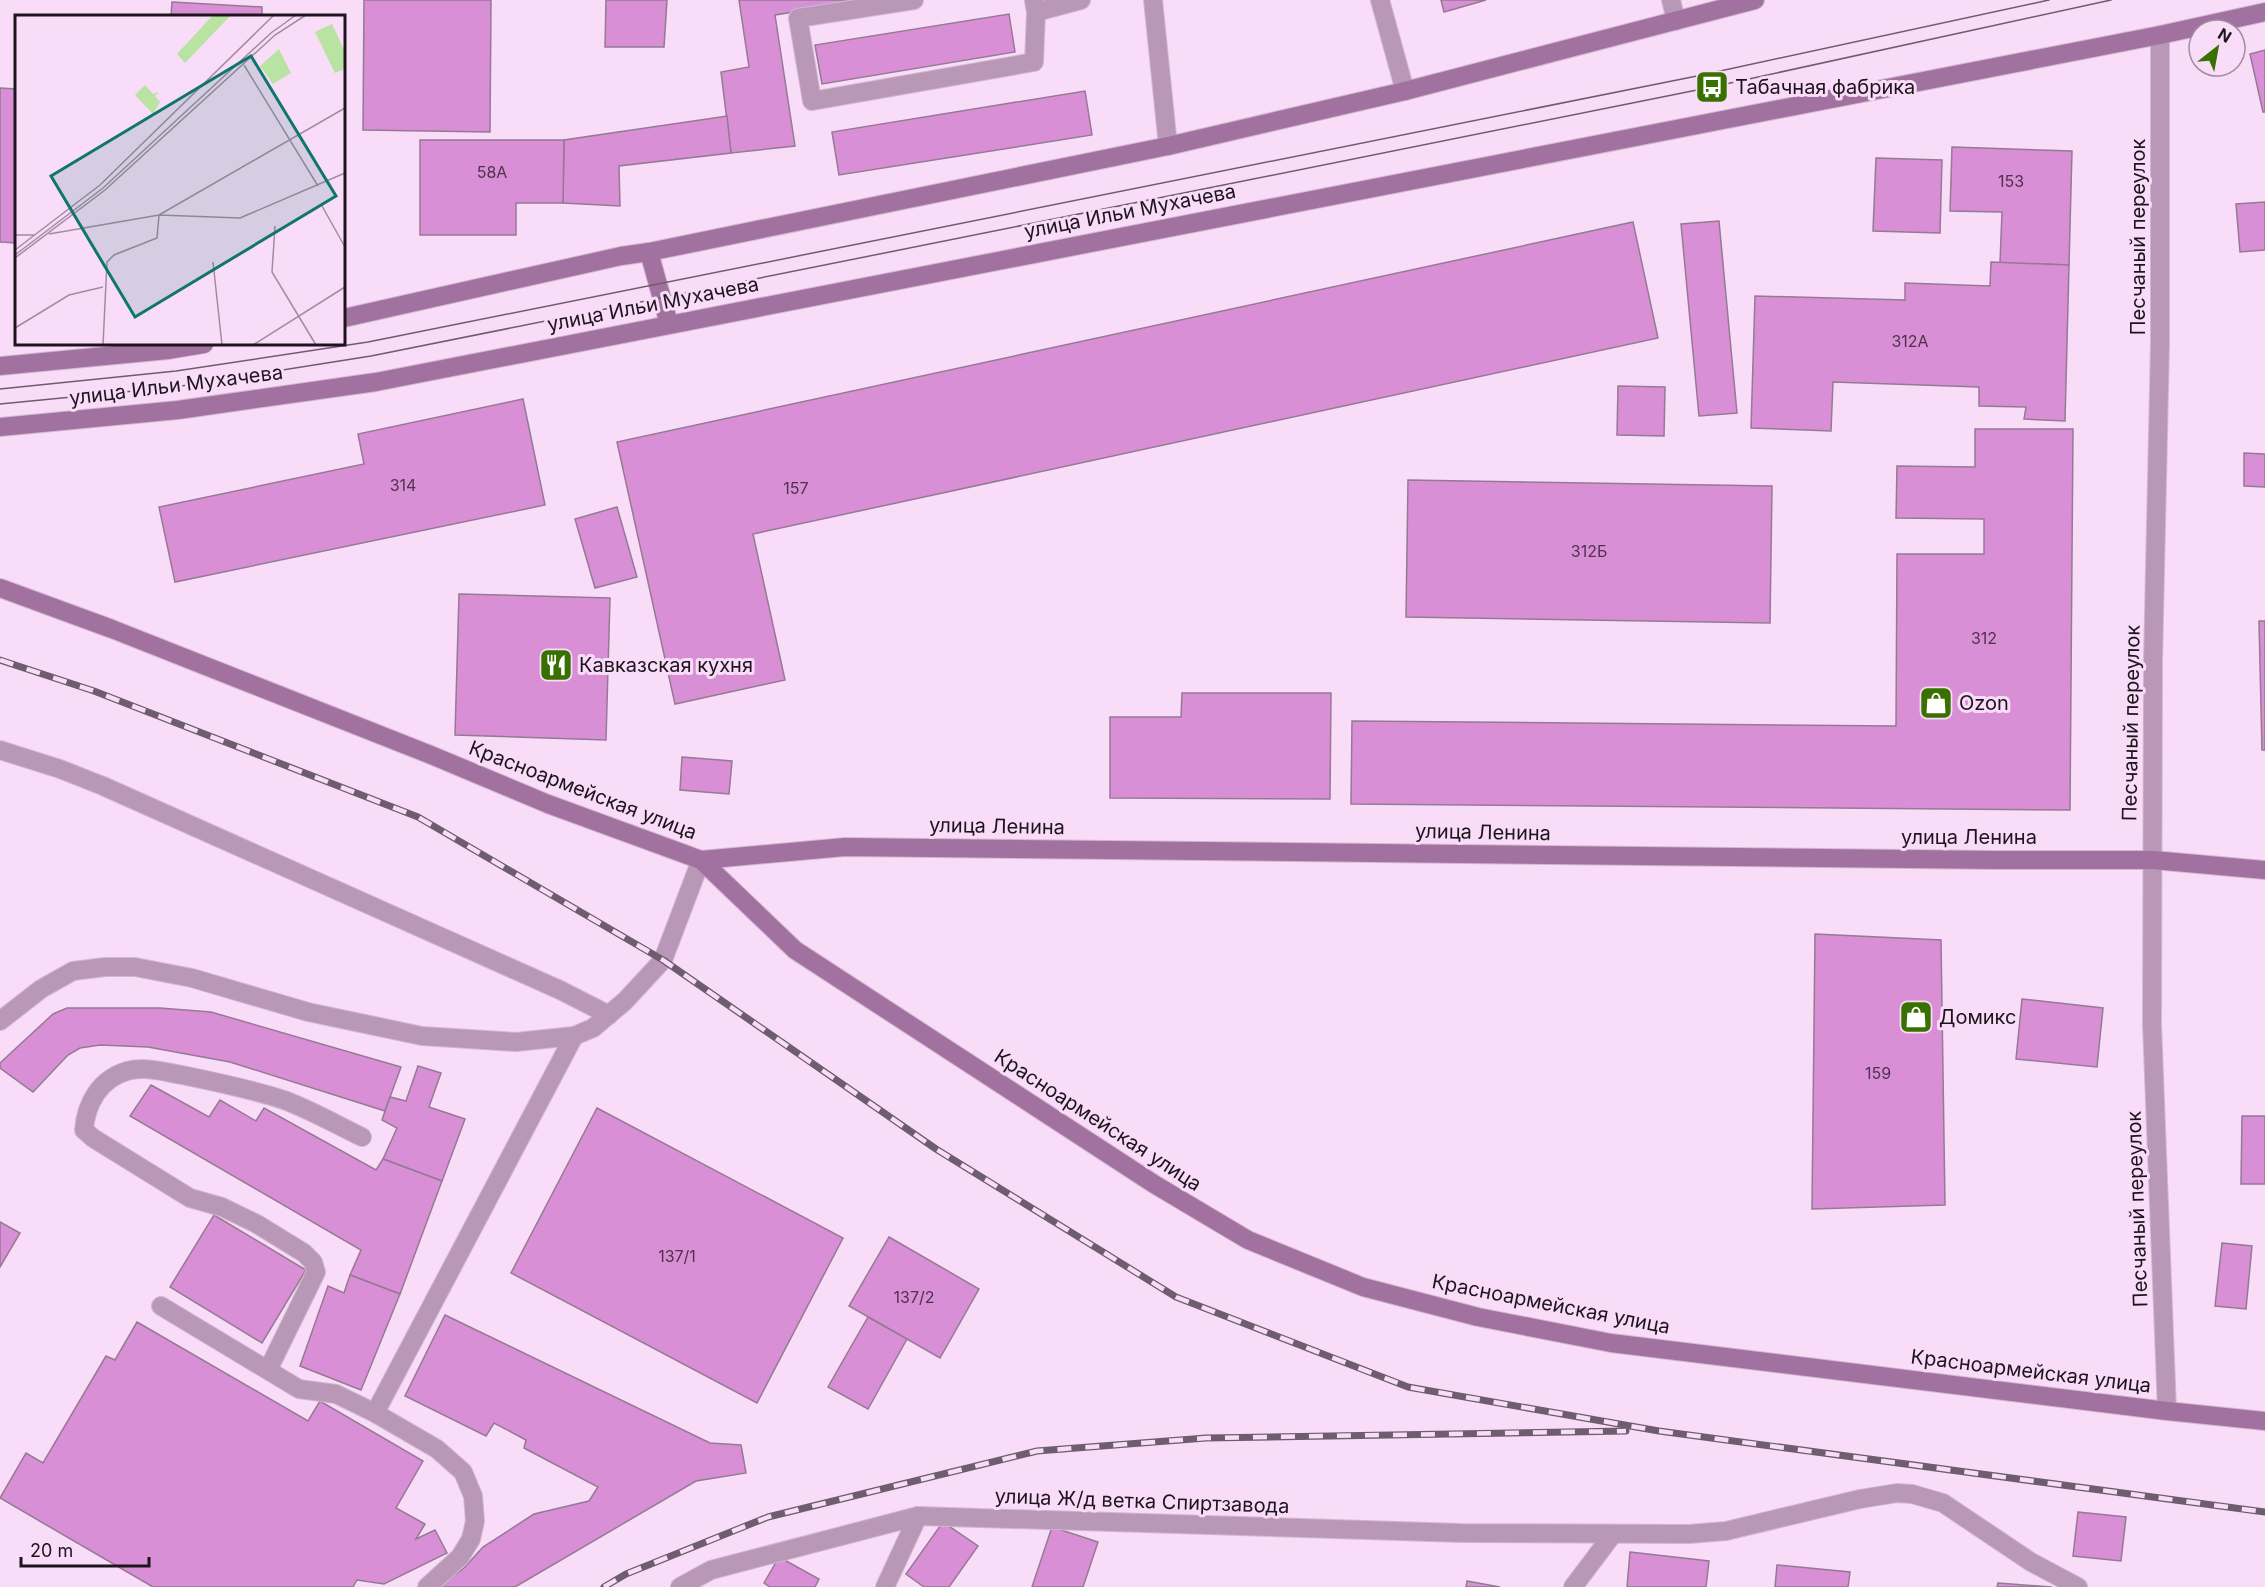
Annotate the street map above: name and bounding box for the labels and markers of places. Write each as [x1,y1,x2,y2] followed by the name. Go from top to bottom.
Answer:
[1694,69,1730,105] bus stop icon: Табачная фабрика
[1735,75,1915,99] place label: Табачная фабрика
[538,647,574,683] restaurant icon: Кавказская кухня
[579,653,753,677] place label: Кавказская кухня
[1918,685,1954,721] shop icon: Ozon
[1959,691,2009,715] place label: Ozon
[1898,999,1934,1035] shop icon: Домикс
[1939,1005,2016,1029] place label: Домикс

